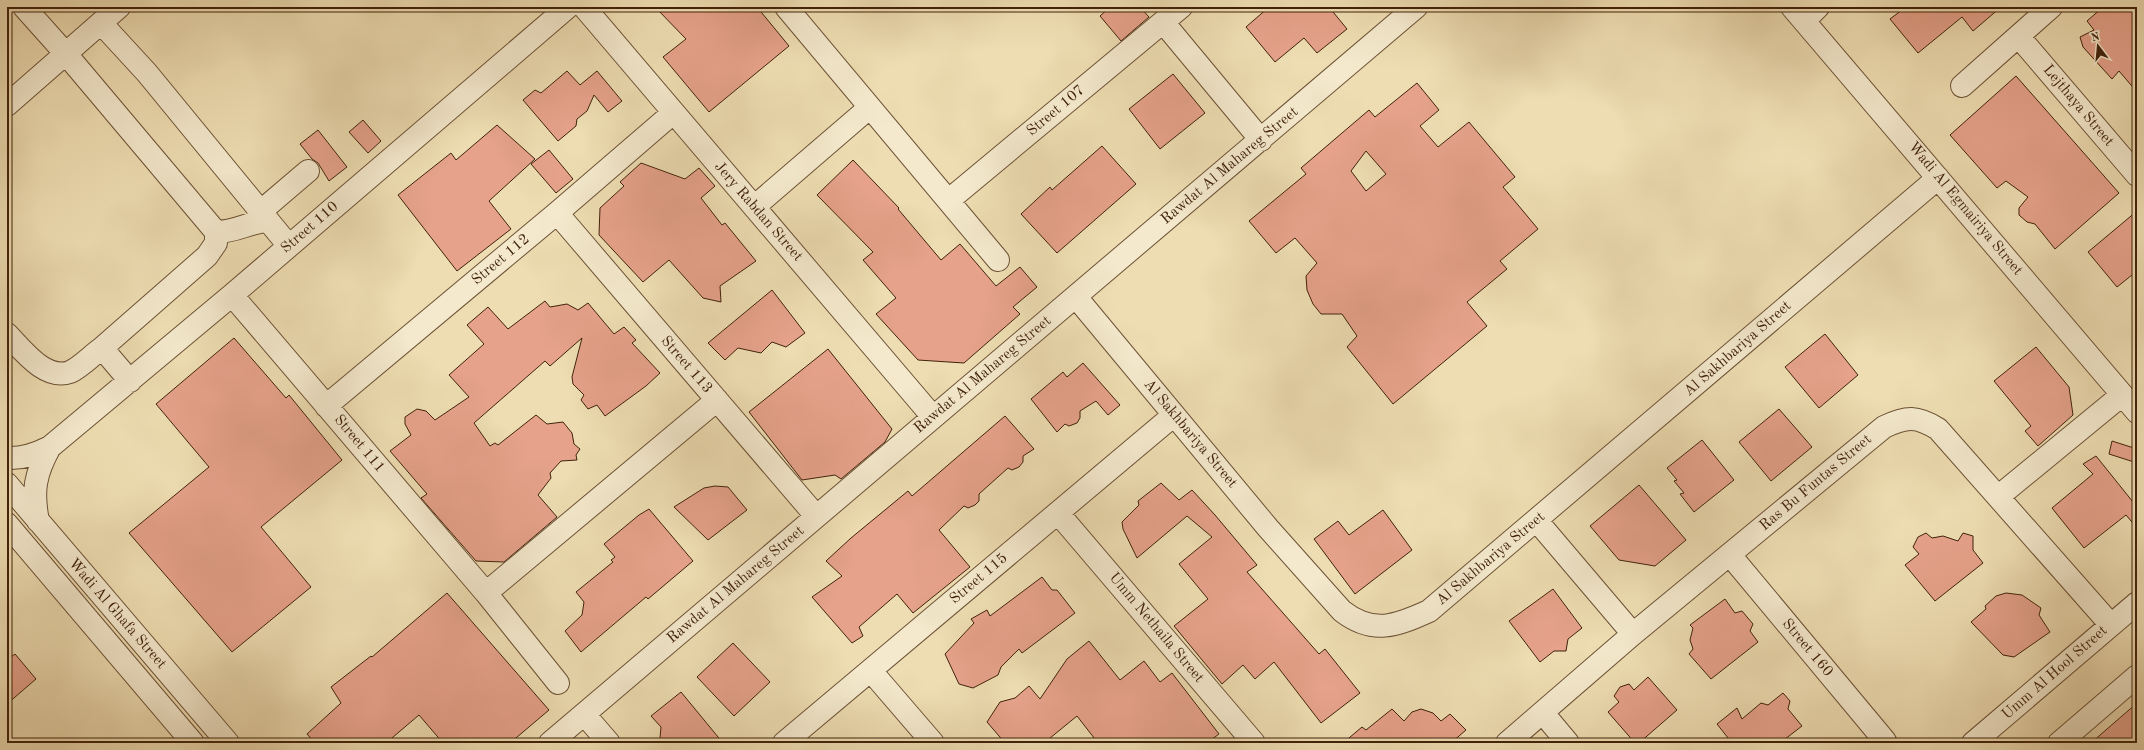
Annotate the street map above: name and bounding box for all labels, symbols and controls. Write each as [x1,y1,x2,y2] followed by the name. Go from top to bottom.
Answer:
[2078,26,2118,66] north arrow
[2090,31,2102,44] text: N
[2040,62,2116,150] street label: Lejthaya Street
[1024,83,1088,139] street label: Street 107
[1159,104,1301,228] street label: Rawdat Al Mahareg Street
[1905,139,2025,279] street label: Wadi Al Egmairiya Street
[711,159,805,265] street label: Jery Rabdan Street
[279,199,341,257] street label: Street 110
[469,232,533,288] street label: Street 112
[1682,299,1794,399] street label: Al Sakhbariya Street
[912,313,1054,437] street label: Rawdat Al Mahareg Street
[657,334,715,396] street label: Street 113
[1140,377,1240,491] street label: Al Sakhbariya Street
[331,412,387,476] street label: Street 111
[1757,432,1875,534] street label: Ras Bu Funtas Street
[1434,509,1548,609] street label: Al Sakhbariya Street
[665,523,807,647] street label: Rawdat Al Mahareg Street
[947,551,1011,607] street label: Street 115
[65,556,169,672] street label: Wadi Al Ghafa Street
[1106,570,1206,686] street label: Umm Nethaila Street
[1779,616,1835,680] street label: Street 160
[1999,623,2111,723] street label: Umm Al Hool Street

